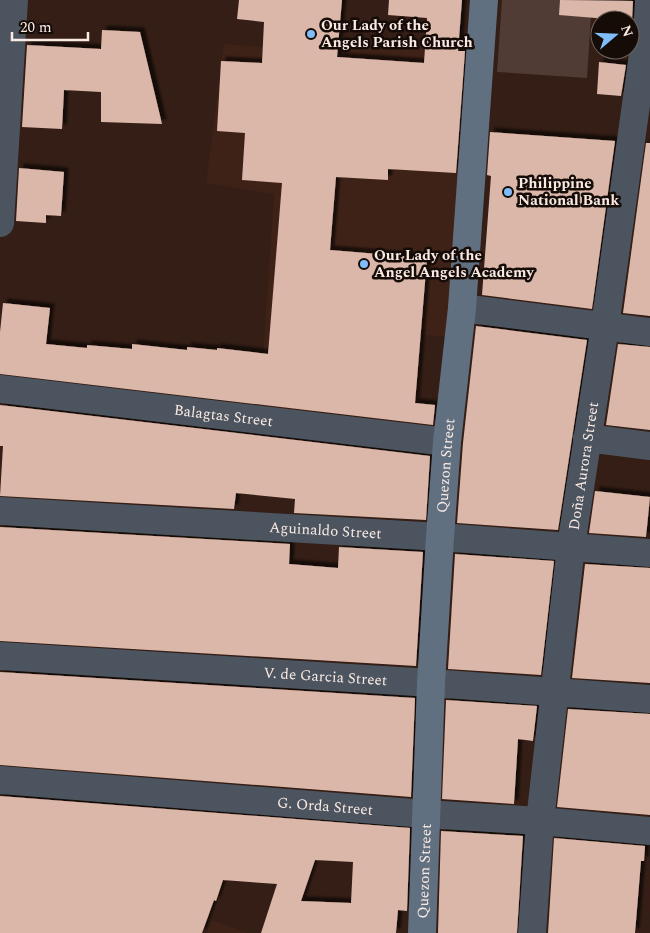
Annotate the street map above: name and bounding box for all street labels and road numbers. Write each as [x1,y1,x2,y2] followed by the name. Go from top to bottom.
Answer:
[173,398,274,433] street label: Balagtas Street
[562,400,605,532] street label: Doña Aurora Street
[430,417,461,514] street label: Quezon Street
[269,515,382,545] street label: Aguinaldo Street
[263,661,388,692] street label: V. de Garcia Street
[276,791,374,821] street label: G. Orda Street
[411,823,437,919] street label: Quezon Street

